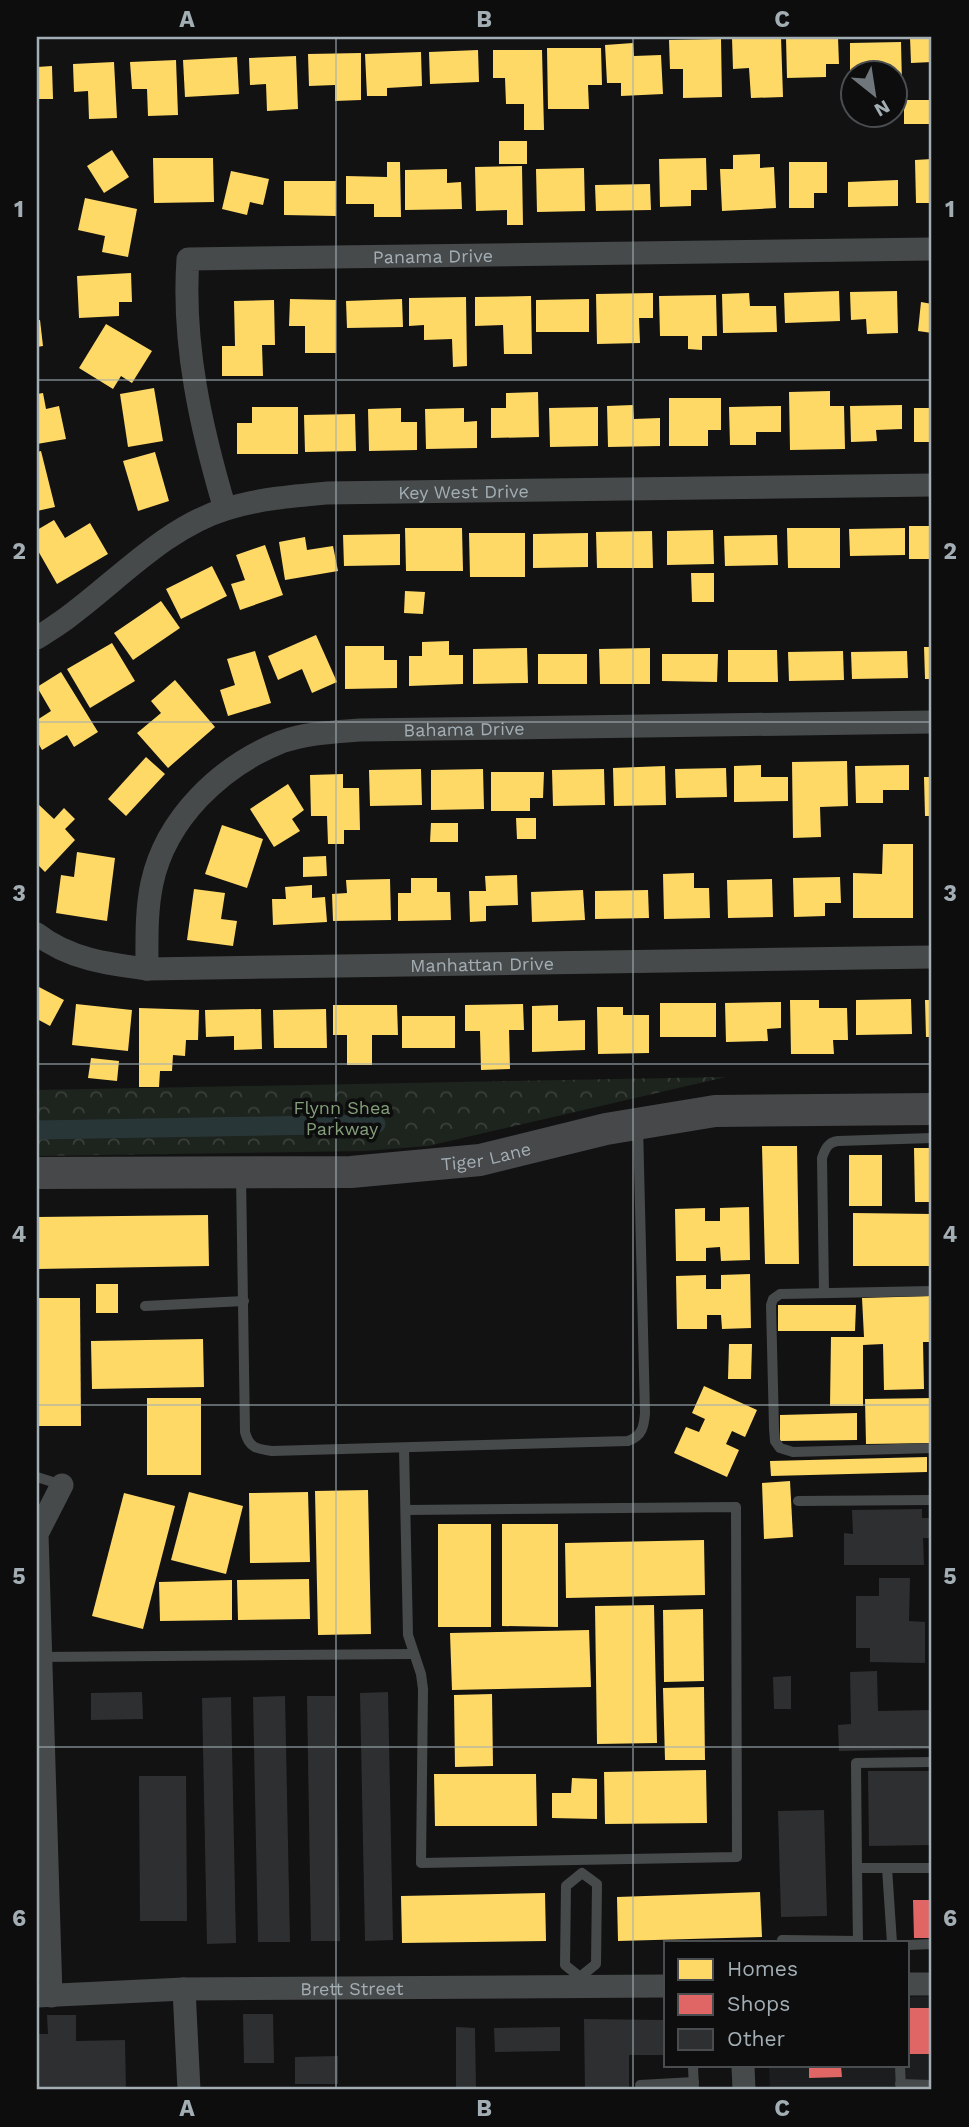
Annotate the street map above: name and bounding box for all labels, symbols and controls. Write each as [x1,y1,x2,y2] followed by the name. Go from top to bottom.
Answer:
[179,6,195,33] text: A
[476,6,492,33] text: B
[774,6,790,33] text: C
[839,60,909,130] north arrow
[870,95,894,122] text: N
[14,196,24,223] text: 1
[945,196,955,223] text: 1
[373,244,493,267] street label: Panama Drive
[398,480,529,503] street label: Key West Drive
[12,538,26,565] text: 2
[943,538,957,565] text: 2
[403,717,525,740] street label: Bahama Drive
[12,880,26,907] text: 3
[943,880,957,907] text: 3
[410,952,554,975] street label: Manhattan Drive
[293,1097,391,1139] park label: Flynn Shea Parkway
[440,1137,533,1174] street label: Tiger Lane
[12,1221,27,1248] text: 4
[943,1221,958,1248] text: 4
[12,1563,26,1590] text: 5
[943,1563,957,1590] text: 5
[12,1905,26,1932] text: 6
[943,1905,957,1932] text: 6
[664,1941,909,2068] legend
[727,1956,798,1981] text: Homes
[300,1977,404,1999] street label: Brett Street
[727,1991,790,2016] text: Shops
[727,2026,786,2051] text: Other
[179,2095,195,2122] text: A
[476,2095,492,2122] text: B
[774,2095,790,2122] text: C

